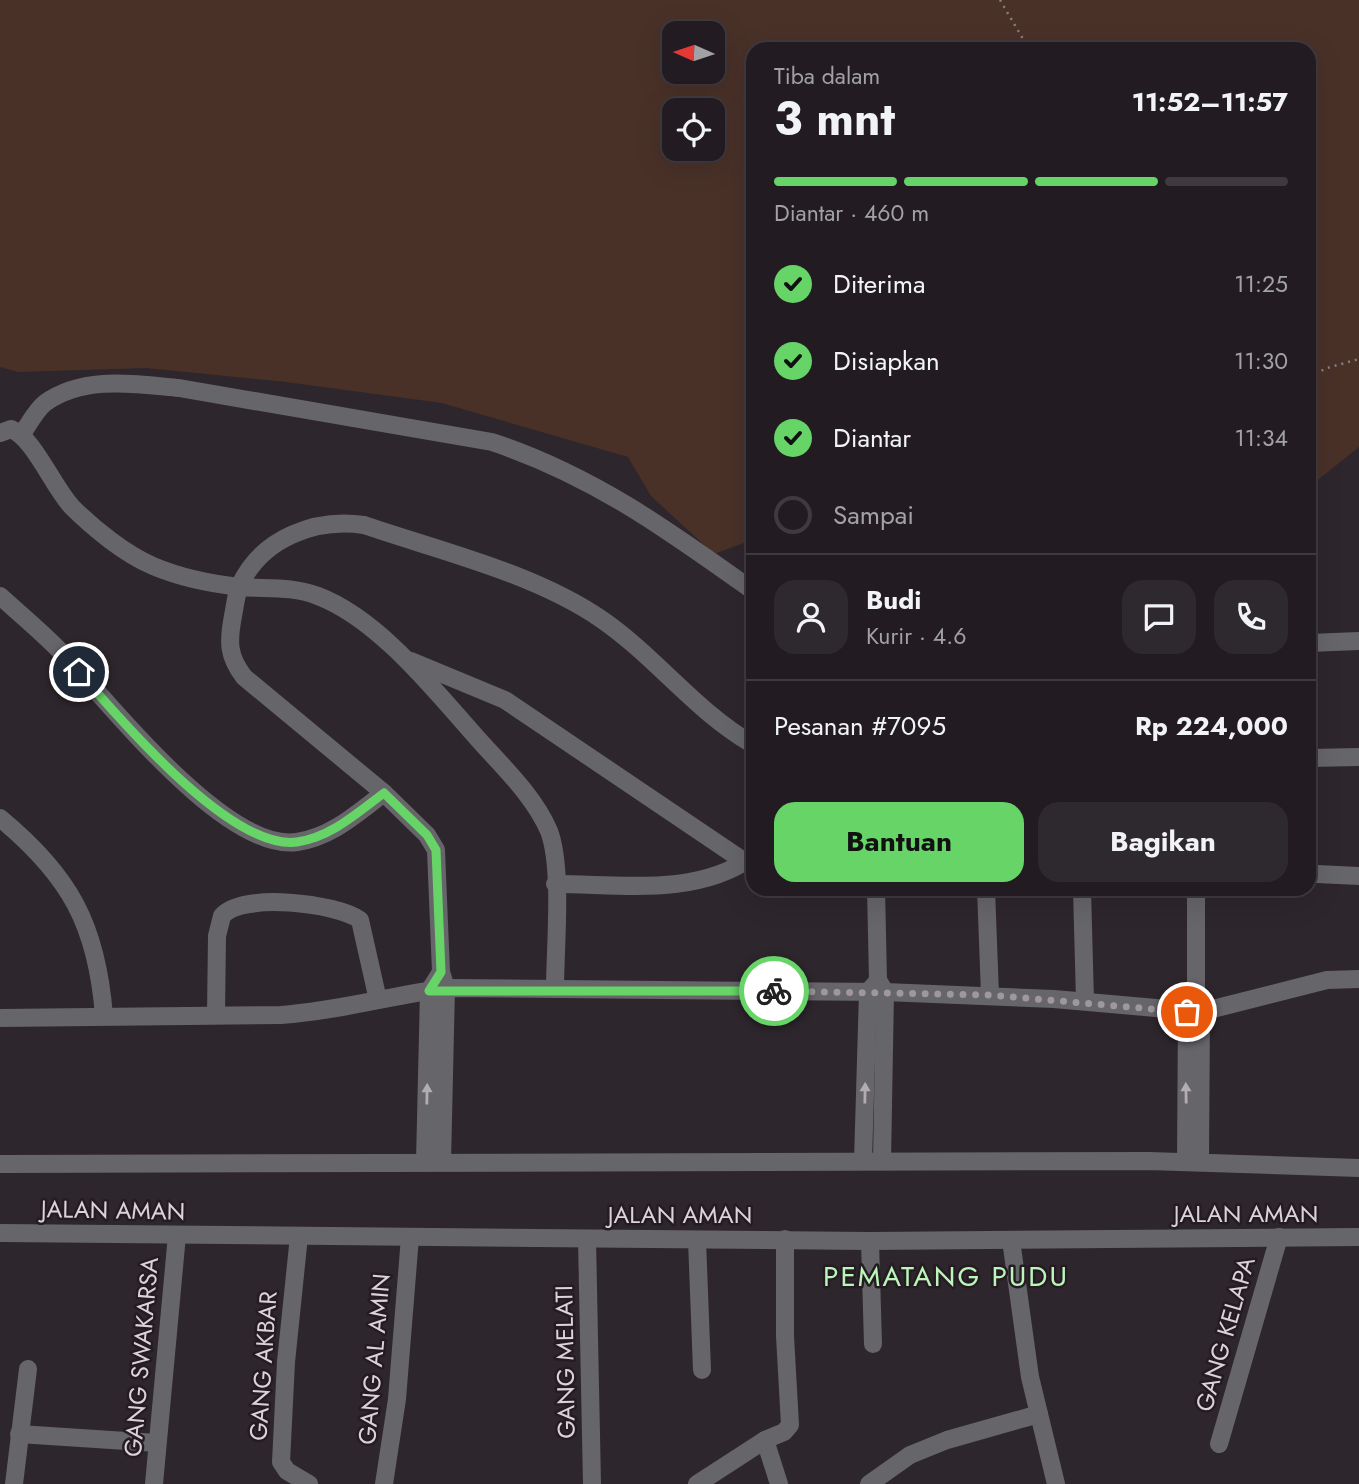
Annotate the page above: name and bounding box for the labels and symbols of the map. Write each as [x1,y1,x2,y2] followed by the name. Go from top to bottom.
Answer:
[662,21,724,84] north arrow
[49,642,109,702] pin
[739,956,809,1026] courier
[1157,982,1217,1042] pin
[859,1081,871,1103] one-way arrow
[1180,1082,1192,1104] one-way arrow
[421,1083,433,1105] one-way arrow
[37,1191,186,1229] street label: JALAN AMAN
[1171,1196,1318,1231] street label: JALAN AMAN
[605,1197,752,1232] street label: JALAN AMAN
[1186,1252,1264,1416] street label: GANG KELAPA
[115,1256,167,1458] street label: GANG SWAKARSA
[823,1256,1069,1297] district label: PEMATANG PUDU
[349,1272,399,1446] street label: GANG AL AMIN
[546,1285,584,1439] street label: GANG MELATI
[240,1289,286,1442] street label: GANG AKBAR

